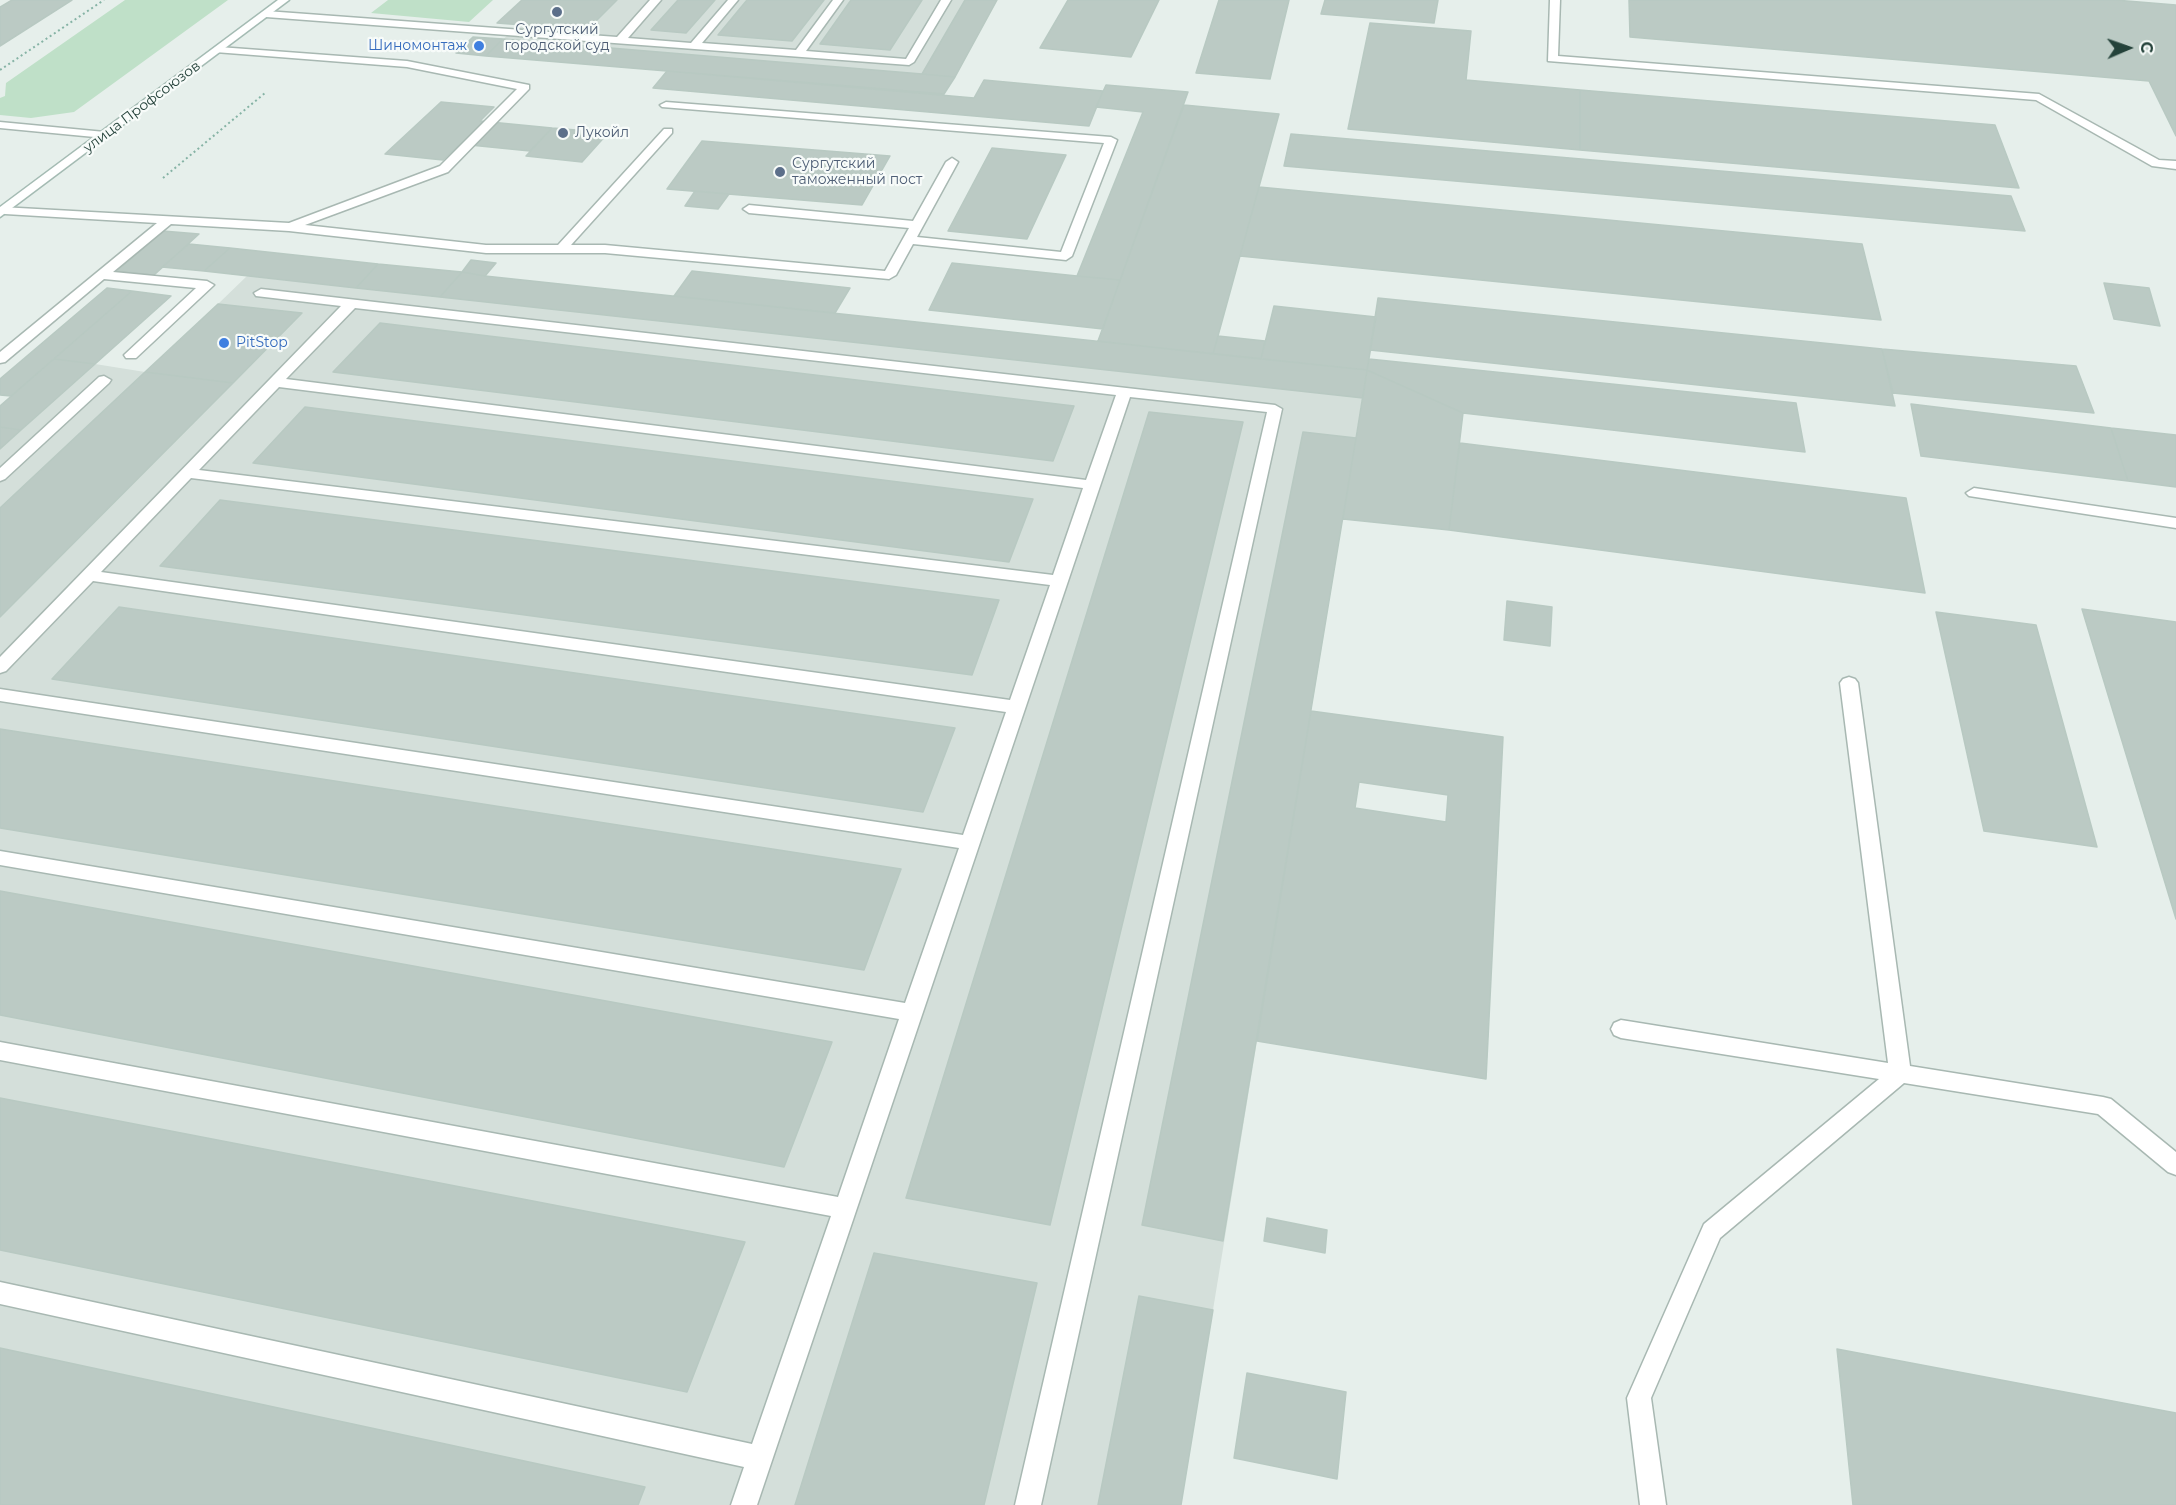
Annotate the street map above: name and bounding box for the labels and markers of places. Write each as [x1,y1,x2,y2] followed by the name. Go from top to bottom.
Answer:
[550,5,564,19] marker: Сургутский городской суд
[504,22,610,54] place label: Сургутский городской суд
[368,38,467,54] place label: Шиномонтаж
[472,39,486,53] marker: Шиномонтаж
[575,125,629,141] place label: Лукойл
[556,126,570,140] marker: Лукойл
[792,156,922,188] place label: Сургутский таможенный пост
[773,165,787,179] marker: Сургутский таможенный пост
[236,335,288,351] place label: PitStop
[217,336,231,350] marker: PitStop

